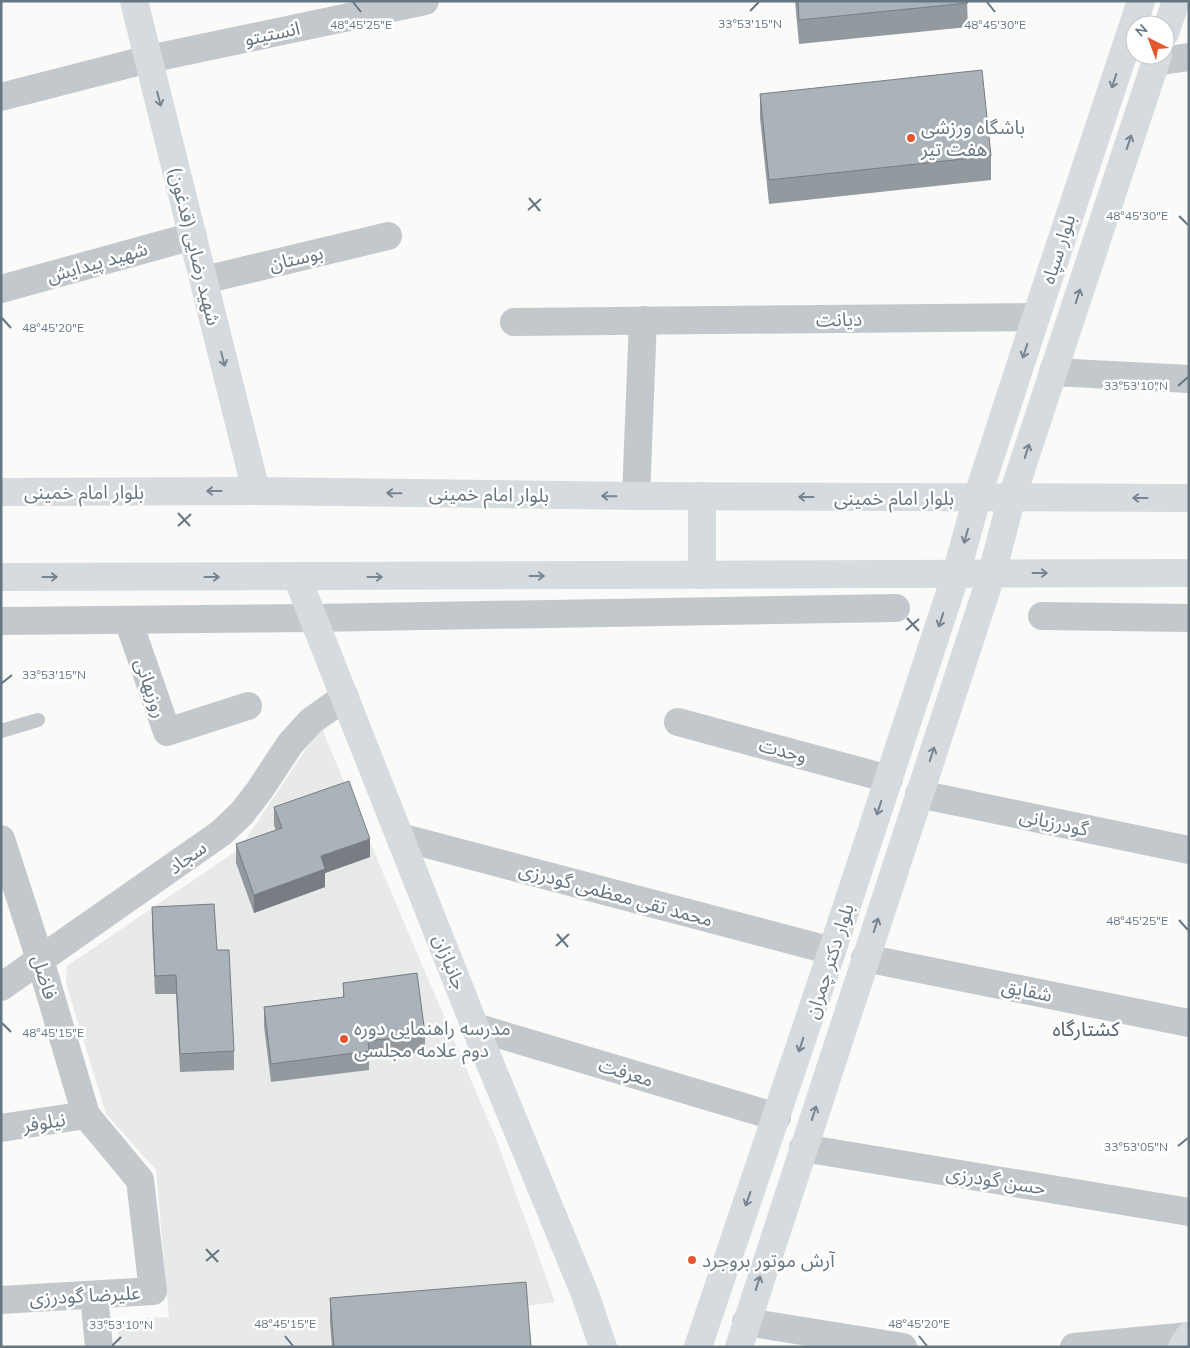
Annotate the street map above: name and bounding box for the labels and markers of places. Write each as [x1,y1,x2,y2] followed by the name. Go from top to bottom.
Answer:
[920,115,1025,161] place label: باشگاه ورزشی هفت تیر
[905,132,917,144] marker: باشگاه ورزشی هفت تیر
[354,1016,511,1065] place label: مدرسه راهنمایی دوره دوم علامه مجلسی
[338,1033,350,1045] marker: مدرسه راهنمایی دوره دوم علامه مجلسی
[702,1248,836,1272] place label: آرش موتور بروجرد
[686,1254,698,1266] marker: آرش موتور بروجرد

